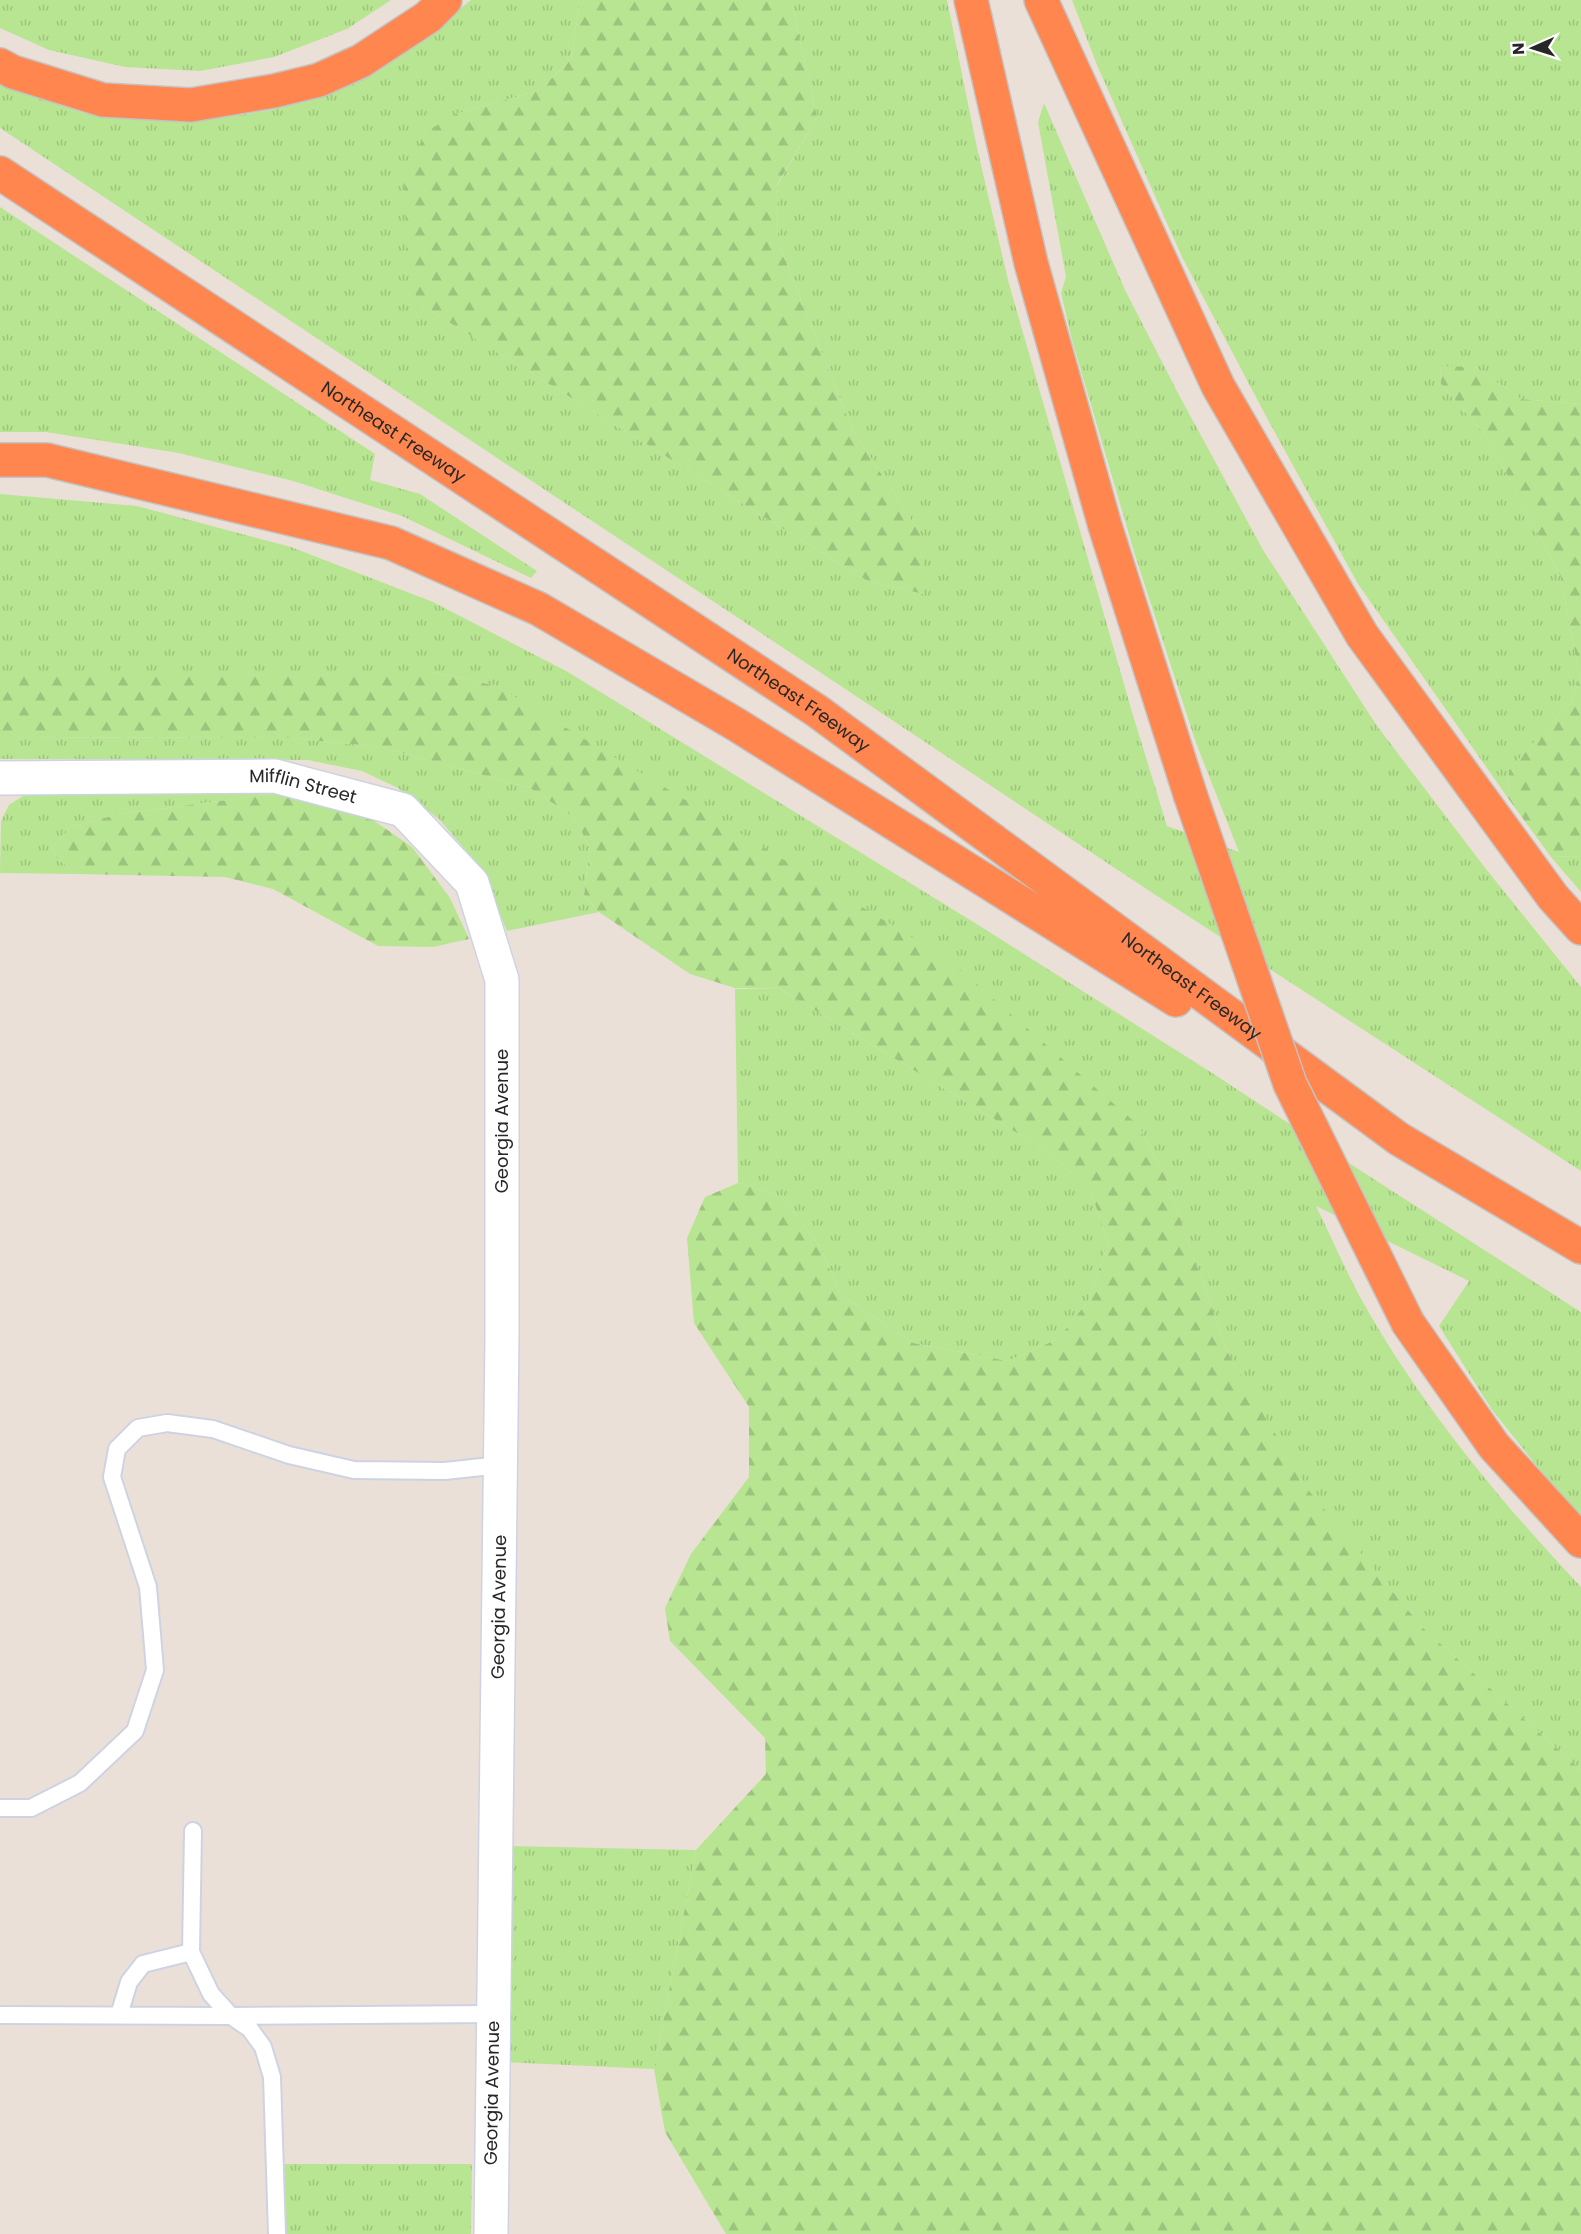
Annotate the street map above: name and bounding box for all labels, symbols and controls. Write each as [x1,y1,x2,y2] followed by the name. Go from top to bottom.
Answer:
[1503,18,1563,78] north arrow
[1507,42,1530,55] text: N
[316,375,471,488] street label: Northeast Freeway
[722,642,875,758] street label: Northeast Freeway
[249,763,359,809] street label: Mifflin Street
[1117,926,1267,1046] street label: Northeast Freeway
[489,1049,514,1193] street label: Georgia Avenue
[485,1535,512,1679] street label: Georgia Avenue
[478,2021,505,2165] street label: Georgia Avenue

